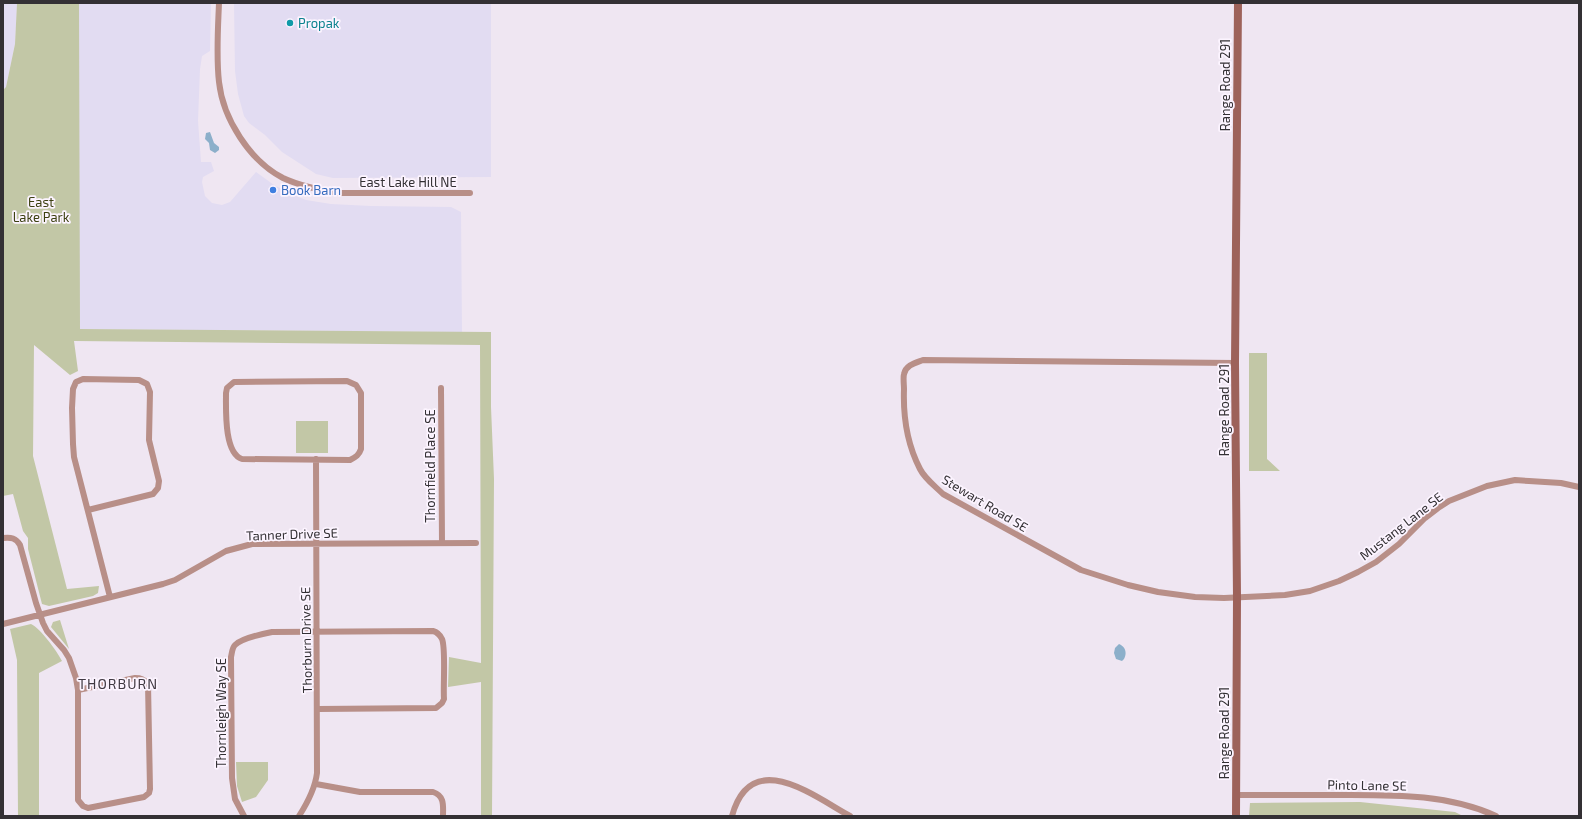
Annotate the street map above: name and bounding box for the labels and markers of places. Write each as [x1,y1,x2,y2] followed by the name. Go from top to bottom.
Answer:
[298,15,340,31] place label: Propak
[285,18,295,28] marker: Propak
[281,182,341,198] place label: Book Barn
[268,185,278,195] marker: Book Barn

